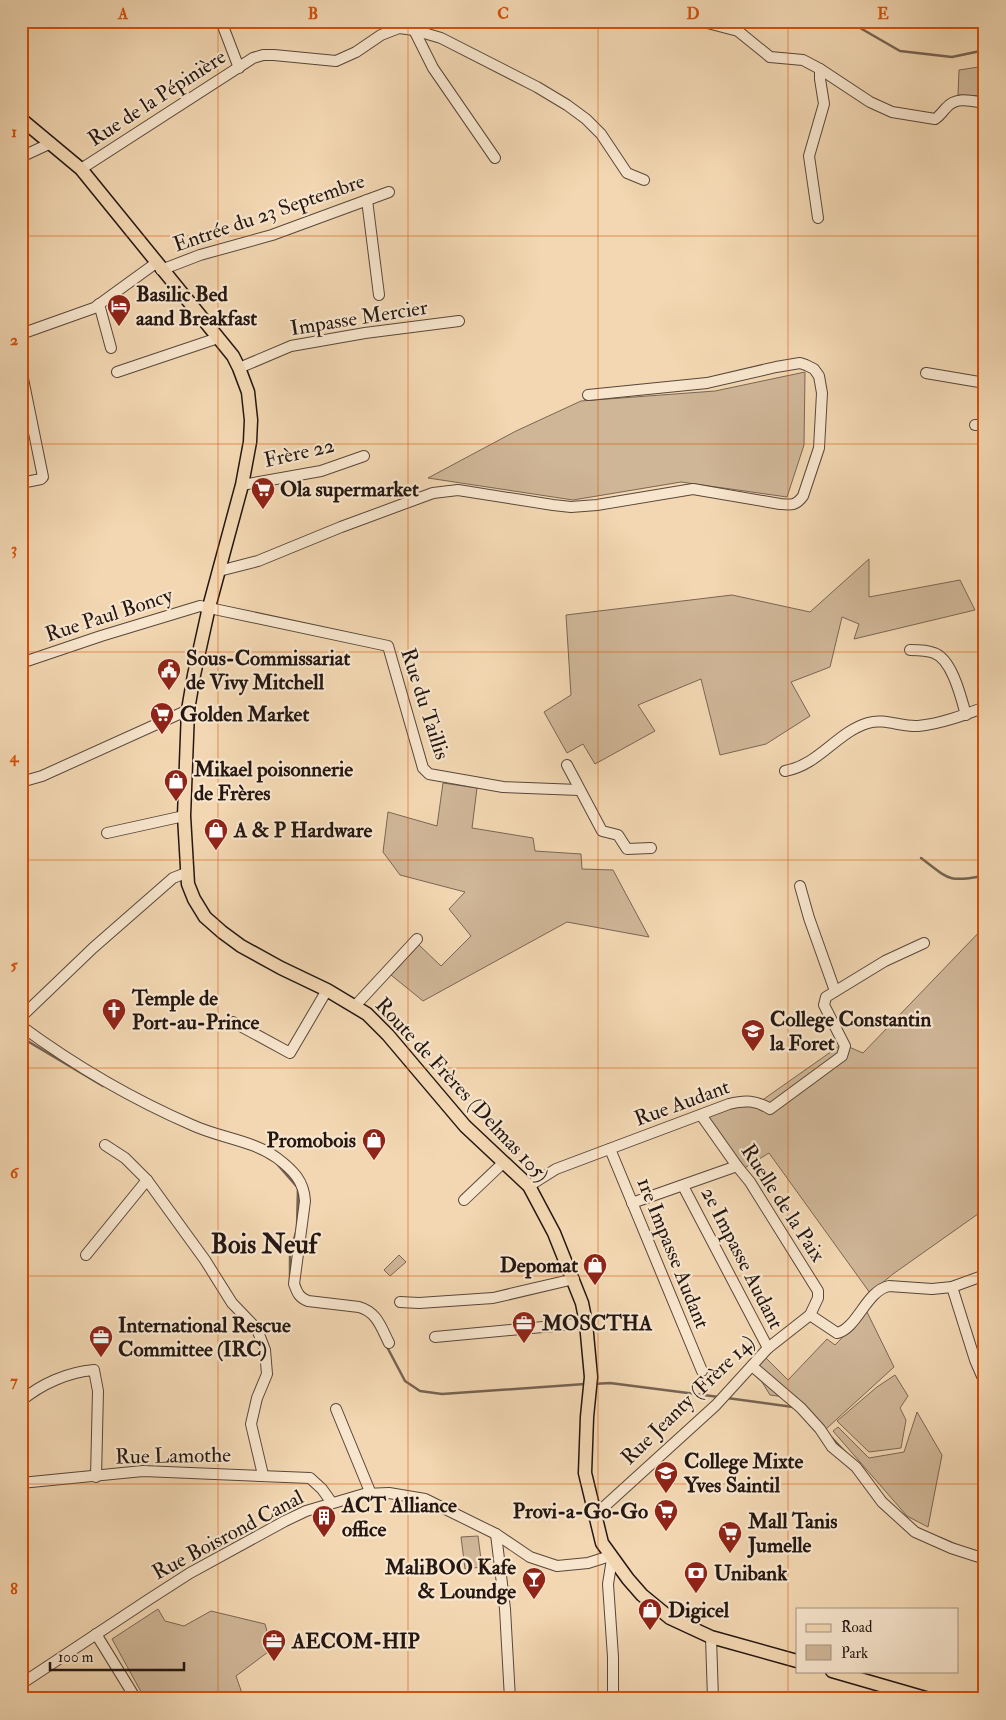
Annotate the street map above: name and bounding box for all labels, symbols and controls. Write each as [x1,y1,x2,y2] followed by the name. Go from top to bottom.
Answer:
[117,4,129,24] text: A
[308,4,318,24] text: B
[497,4,509,24] text: C
[686,4,700,24] text: D
[877,4,889,24] text: E
[83,43,231,153] street label: Rue de la Pépinière
[11,122,17,142] text: 1
[170,167,369,258] street label: Entrée du 23 Septembre
[136,281,257,332] place label: Basilic Bed aand Breakfast
[106,293,132,327] hotel icon: Basilic Bed aand Breakfast
[288,294,430,342] street label: Impasse Mercier
[10,330,18,350] text: 2
[261,432,337,474] street label: Frère 22
[250,476,276,510] supermarket icon: Ola supermarket
[280,476,419,503] place label: Ola supermarket
[11,539,17,559] text: 3
[42,581,177,648] street label: Rue Paul Boncy
[186,645,350,696] place label: Sous-Commissariat de Vivy Mitchell
[394,645,456,763] street label: Rue du Taillis
[156,657,182,691] public building icon: Sous-Commissariat de Vivy Mitchell
[149,701,175,735] supermarket icon: Golden Market
[180,701,309,728] place label: Golden Market
[9,747,20,767] text: 4
[193,756,353,807] place label: Mikael poisonnerie de Frères
[163,768,189,802] shop icon: Mikael poisonnerie de Frères
[203,817,229,851] shop icon: A & P Hardware
[233,817,373,844] place label: A & P Hardware
[10,955,18,975] text: 5
[131,985,259,1036] place label: Temple de Port-au-Prince
[369,992,555,1188] street label: Route de Frères (Delmas 105)
[101,997,127,1031] church icon: Temple de Port-au-Prince
[769,1006,931,1057] place label: College Constantin la Foret
[740,1018,766,1052] school or university icon: College Constantin la Foret
[631,1073,734,1133] street label: Rue Audant
[267,1127,356,1154] place label: Promobois
[361,1127,387,1161] shop icon: Promobois
[735,1139,832,1268] street label: Ruelle de la Paix
[10,1163,20,1183] text: 6
[630,1173,716,1333] street label: 1re Impasse Audant
[695,1182,790,1334] street label: 2e Impasse Audant
[211,1229,322,1261] district label: Bois Neuf
[500,1252,578,1279] place label: Depomat
[582,1252,608,1286] shop icon: Depomat
[511,1310,537,1344] office icon: MOSCTHA
[541,1310,653,1337] place label: MOSCTHA
[118,1312,291,1363] place label: International Rescue Committee (IRC)
[88,1324,114,1358] office icon: International Rescue Committee (IRC)
[615,1329,761,1471] street label: Rue Jeanty (Frère 14)
[10,1371,18,1391] text: 7
[115,1441,231,1471] street label: Rue Lamothe
[683,1448,803,1499] place label: College Mixte Yves Saintil
[653,1460,679,1494] school or university icon: College Mixte Yves Saintil
[148,1483,309,1586] street label: Rue Boisrond Canal
[341,1492,457,1543] place label: ACT Alliance office
[513,1498,648,1525] place label: Provi-a-Go-Go
[653,1498,679,1532] supermarket icon: Provi-a-Go-Go
[311,1504,337,1538] building icon: ACT Alliance office
[747,1508,838,1559] place label: Mall Tanis Jumelle
[717,1520,743,1554] supermarket icon: Mall Tanis Jumelle
[384,1554,516,1605] place label: MaliBOO Kafe & Loundge
[683,1560,709,1594] bank icon: Unibank
[714,1560,788,1587] place label: Unibank
[521,1566,547,1600] bar icon: MaliBOO Kafe & Loundge
[10,1579,18,1599] text: 8
[637,1597,663,1631] shop icon: Digicel
[668,1597,730,1624] place label: Digicel
[796,1608,958,1672] legend
[841,1618,873,1637] text: Road
[261,1628,287,1662] office icon: AECOM-HIP
[291,1628,421,1655] place label: AECOM-HIP
[50,1640,184,1672] scale bar
[841,1644,868,1663] text: Park
[58,1648,94,1667] text: 100 m

